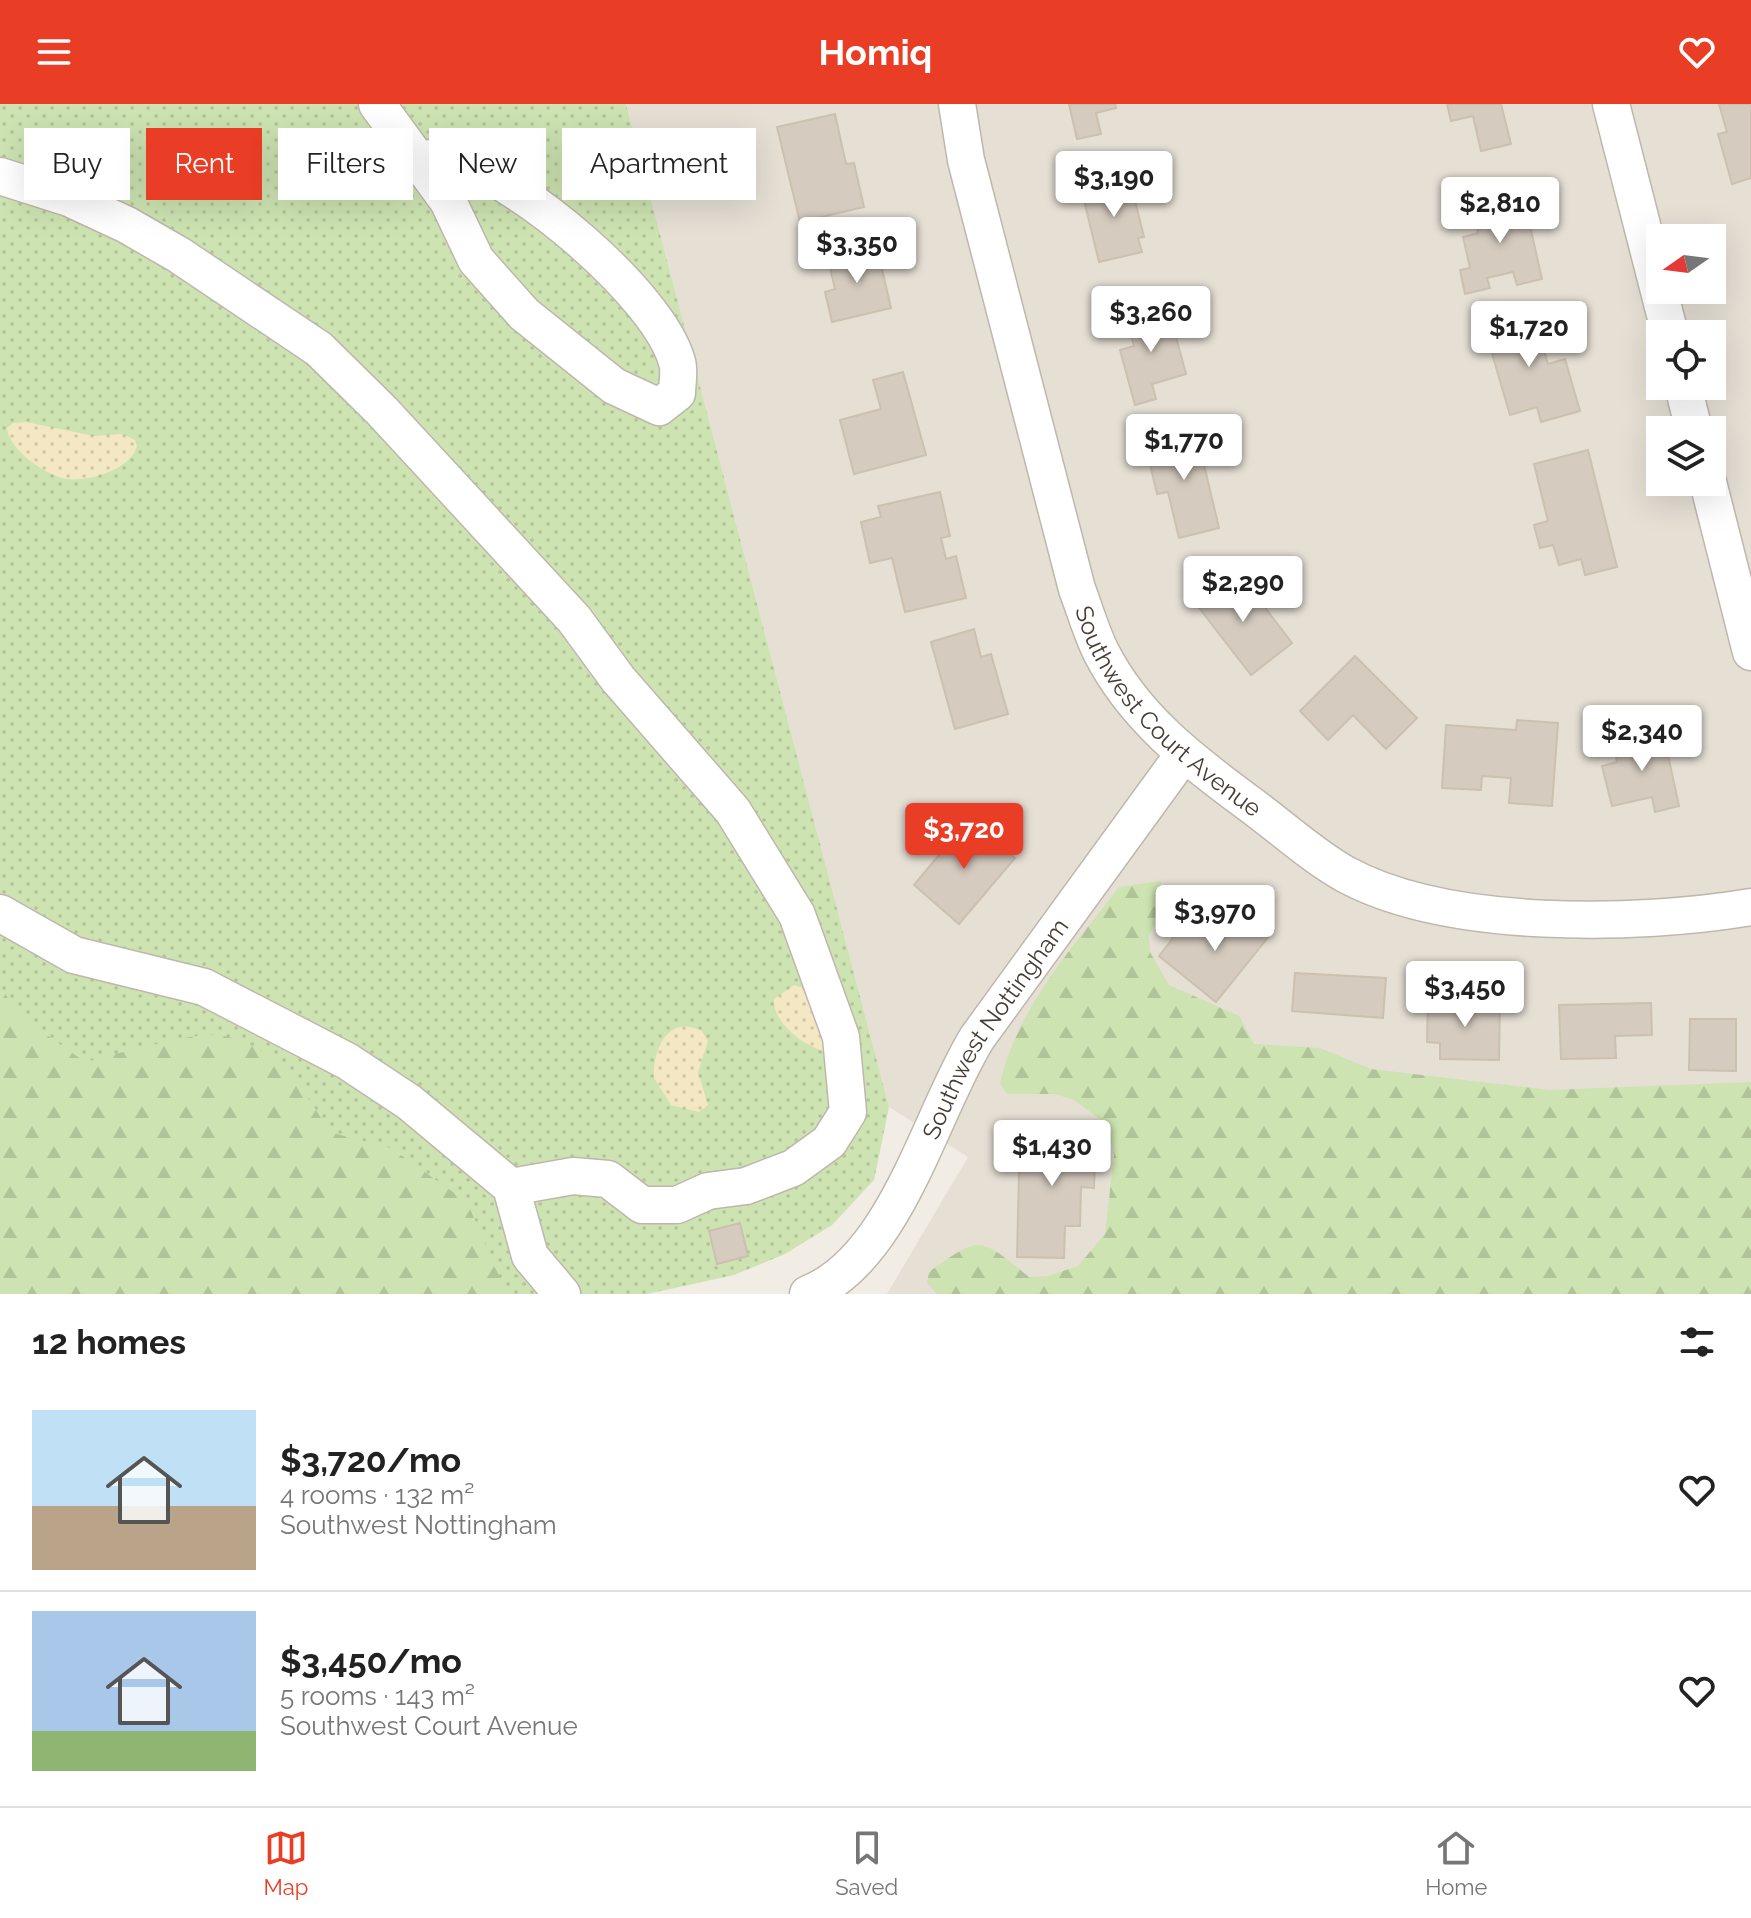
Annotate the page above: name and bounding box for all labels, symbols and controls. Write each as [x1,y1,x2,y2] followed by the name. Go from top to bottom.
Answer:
[32,30,76,74] icon: menu
[1675,30,1719,74] icon: heart
[819,31,932,73] text: Homiq
[24,128,130,200] chip: Buy
[146,128,262,200] chip: Rent
[278,128,413,200] chip: Filters
[429,128,546,200] chip: New
[562,128,756,200] chip: Apartment
[1049,151,1179,219] pin: $3,190
[1073,162,1155,192] text: $3,190
[1435,177,1565,245] pin: $2,810
[1459,188,1541,218] text: $2,810
[792,217,922,285] pin: $3,350
[1646,224,1726,304] north arrow
[1646,224,1726,496] map controls
[816,228,898,258] text: $3,350
[1086,286,1216,354] pin: $3,260
[1109,297,1193,327] text: $3,260
[1464,301,1594,369] pin: $1,720
[1489,312,1569,342] text: $1,720
[1646,320,1726,400] button: locate
[1119,414,1249,482] pin: $1,770
[1646,416,1726,496] button: layers
[1144,425,1224,455] text: $1,770
[1178,556,1308,624] pin: $2,290
[1201,567,1285,597] text: $2,290
[1070,602,1268,822] street label: Southwest Court Avenue
[1577,705,1707,773] pin: $2,340
[1601,716,1683,746] text: $2,340
[899,803,1029,871] pin: $3,720
[923,814,1005,844] text: $3,720
[1150,885,1280,953] pin: $3,970
[1174,896,1256,926] text: $3,970
[915,912,1074,1143] street label: Southwest Nottingham
[1400,961,1530,1029] pin: $3,450
[1424,972,1506,1002] text: $3,450
[987,1120,1117,1188] pin: $1,430
[1012,1131,1092,1161] text: $1,430
[1675,1320,1719,1364] icon: filters
[32,1322,186,1362] text: 12 homes
[280,1440,461,1480] text: $3,720/mo
[96,1442,192,1538] icon: home
[1675,1468,1719,1512] icon: heart
[280,1480,474,1510] text: 4 rooms · 132 m²
[280,1510,557,1540] text: Southwest Nottingham
[280,1641,462,1681] text: $3,450/mo
[96,1643,192,1739] icon: home
[1675,1669,1719,1713] icon: heart
[280,1681,475,1711] text: 5 rooms · 143 m²
[280,1711,578,1741] text: Southwest Court Avenue
[264,1826,308,1900] tab: Map
[835,1826,898,1900] tab: Saved
[1425,1826,1487,1900] tab: Home

